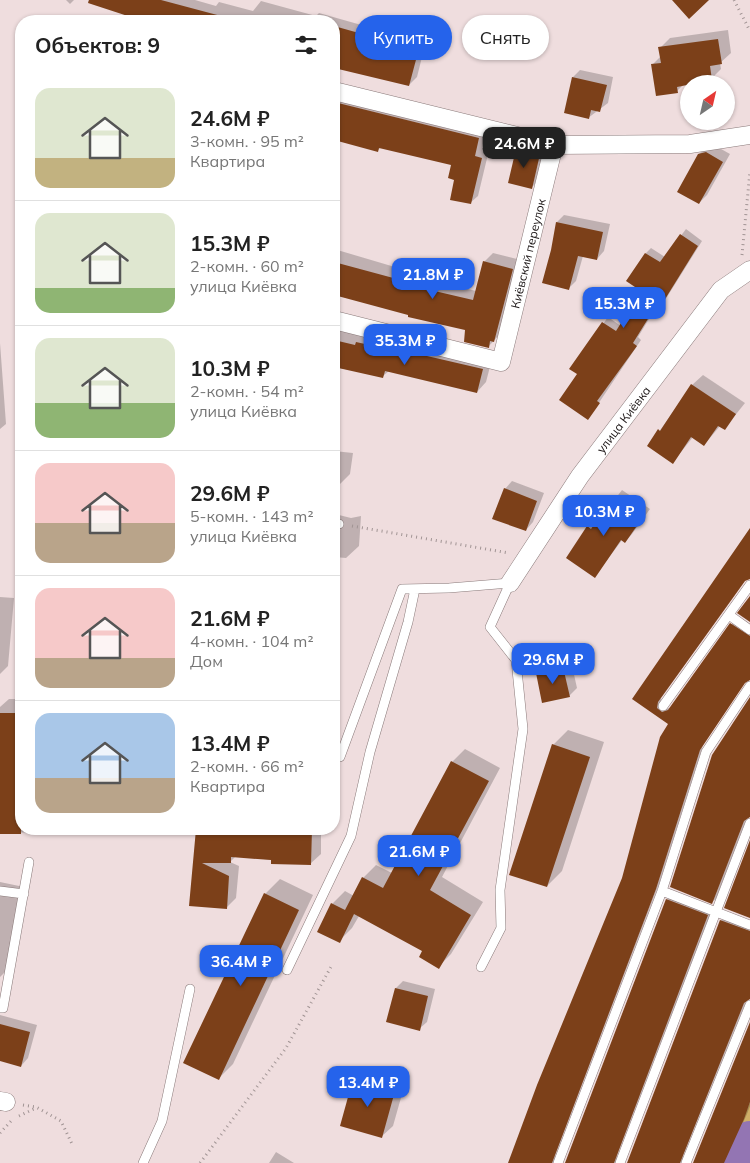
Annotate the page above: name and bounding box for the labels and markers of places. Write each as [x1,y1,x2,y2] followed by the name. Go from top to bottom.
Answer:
[478,126,570,169] pin: 24.6M ₽
[387,258,479,300] pin: 21.8M ₽
[578,286,670,329] pin: 15.3M ₽
[359,324,451,366] pin: 35.3M ₽
[558,494,650,537] pin: 10.3M ₽
[507,642,599,685] pin: 29.6M ₽
[373,834,465,877] pin: 21.6M ₽
[195,944,287,987] pin: 36.4M ₽
[322,1066,414,1108] pin: 13.4M ₽

